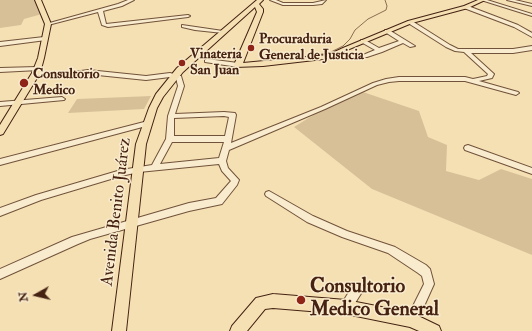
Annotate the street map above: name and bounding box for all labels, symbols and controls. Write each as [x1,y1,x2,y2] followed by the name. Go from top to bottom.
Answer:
[259,32,364,64] place label: Procuraduria General de Justicia
[246,43,256,53] marker: Procuraduria General de Justicia
[190,47,242,80] place label: Vinateria San Juan
[177,58,187,68] marker: Vinateria San Juan
[33,67,100,100] place label: Consultorio Medico
[18,77,30,89] marker: Consultorio Medico
[98,137,136,287] street label: Avenida Benito Juárez
[16,275,56,315] north arrow
[310,276,439,323] place label: Consultorio Medico General
[16,291,31,303] text: N
[295,294,307,306] marker: Consultorio Medico General

